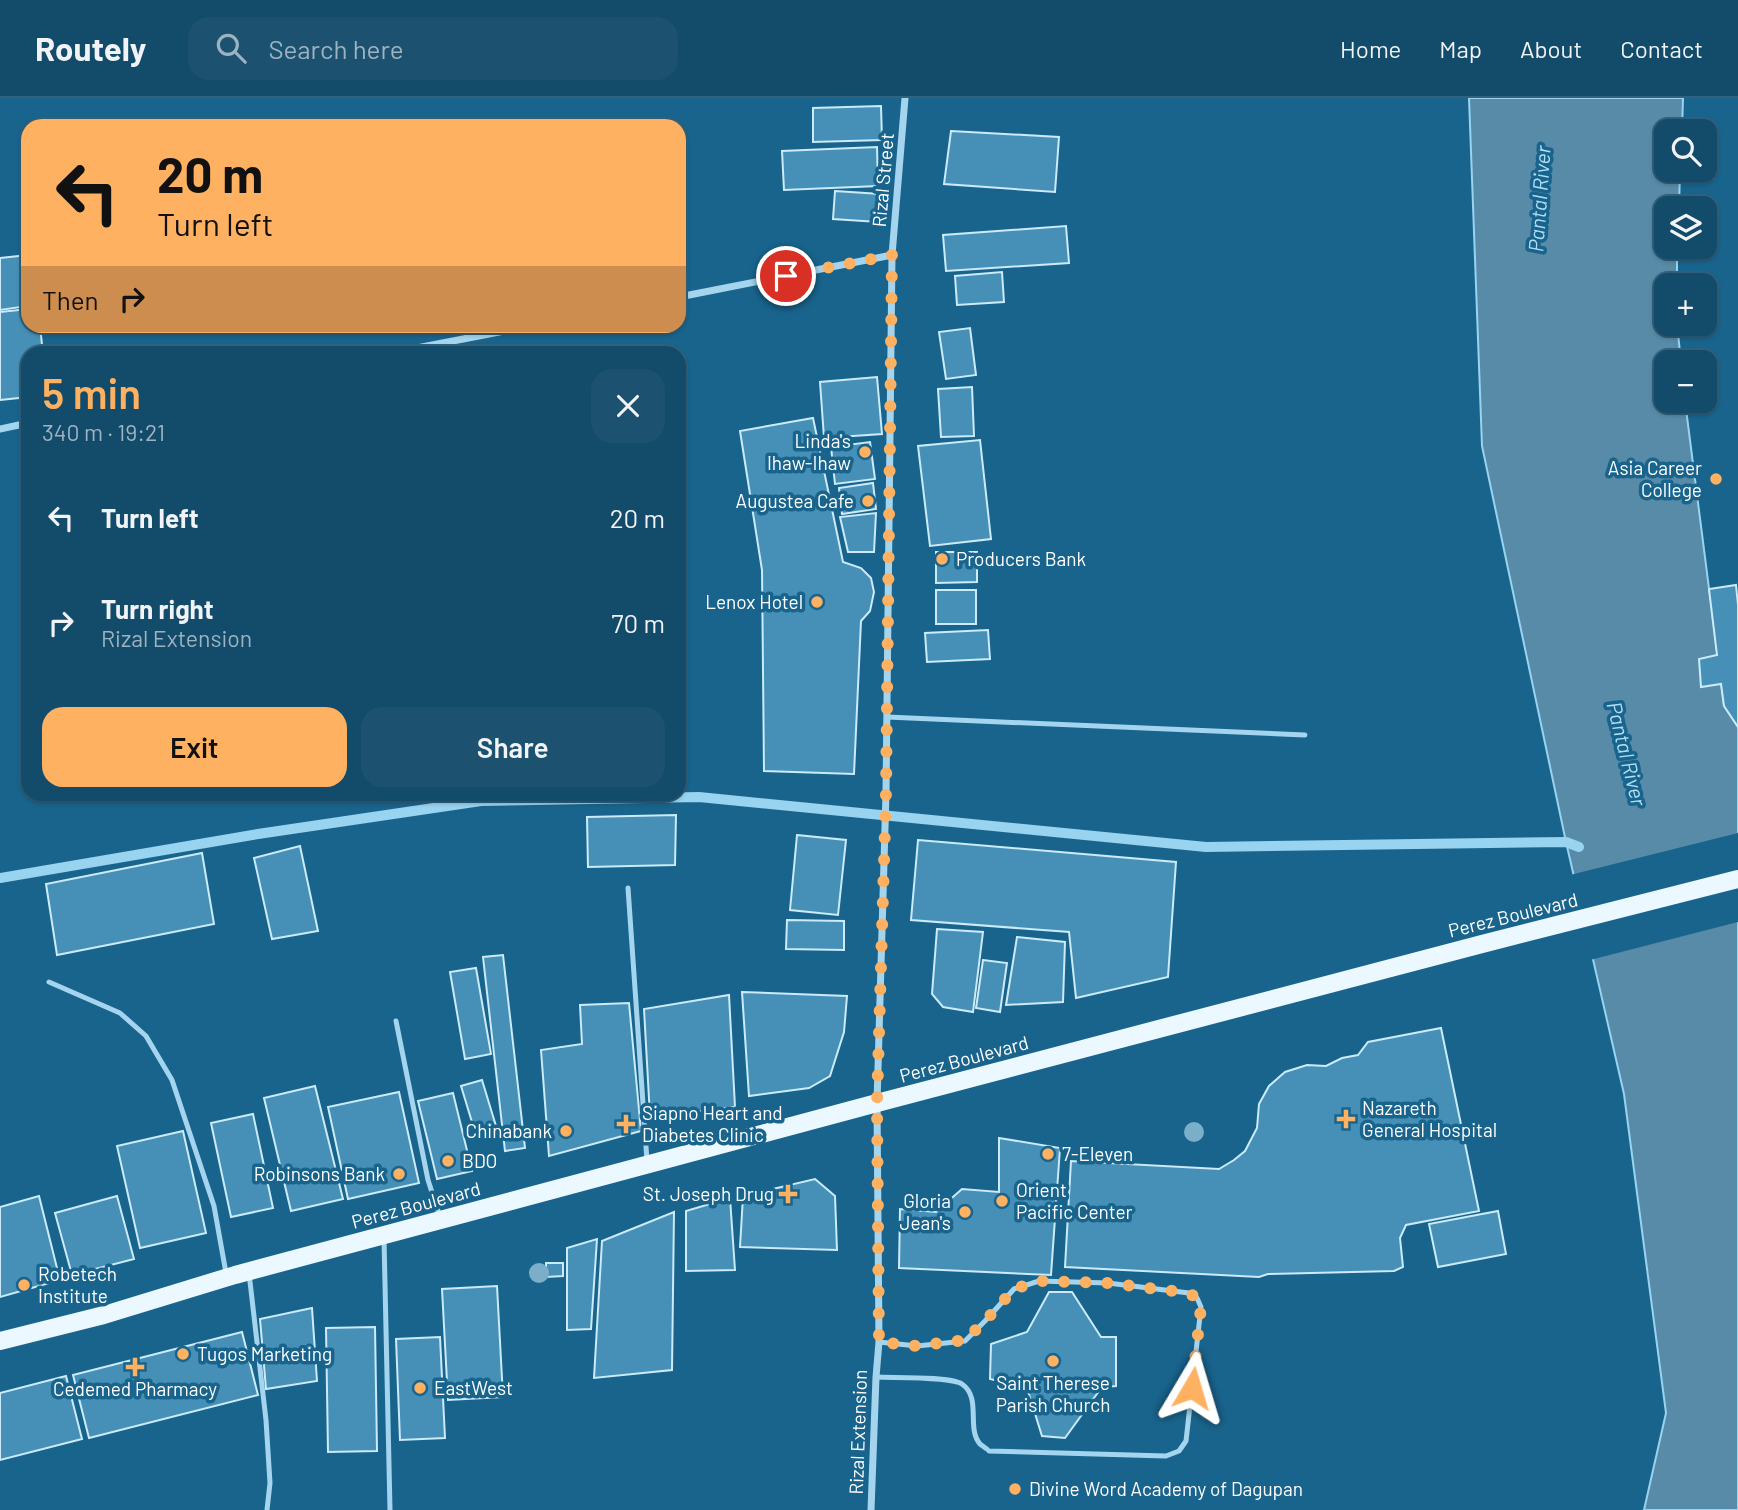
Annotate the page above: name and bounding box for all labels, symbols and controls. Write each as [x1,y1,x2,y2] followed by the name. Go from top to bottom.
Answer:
[188,17,678,80] search box
[35,28,146,68] text: Routely
[212,29,250,67] icon: search
[268,33,404,64] text: Search here
[1340,34,1401,63] text: Home
[1439,34,1482,63] text: Map
[1520,34,1582,63] text: About
[1620,34,1703,63] text: Contact
[1654,119,1717,413] map controls
[1654,119,1717,182] button: search
[867,132,898,228] street label: Rizal Street
[157,144,263,203] text: 20 m
[1522,144,1555,253] water label: Pantal River
[42,147,133,238] icon: left
[1654,196,1717,259] button: layers
[157,204,274,242] text: Turn left
[756,246,816,306] pin
[767,257,805,295] icon: arrive
[1654,273,1717,336] button: +
[113,280,151,318] icon: right
[42,284,99,315] text: Then
[1654,350,1717,413] button: −
[42,367,141,417] text: 5 min
[591,369,665,443] button: close
[42,418,165,446] text: 340 m · 19:21
[767,429,851,474] place label: Linda's Ihaw-Ihaw
[857,444,873,460] marker: Linda's Ihaw-Ihaw
[1608,456,1702,501] place label: Asia Career College
[1708,471,1724,487] marker: Asia Career College
[736,489,854,512] place label: Augustea Cafe
[860,493,876,509] marker: Augustea Cafe
[42,499,80,537] icon: left
[101,502,199,533] text: Turn left
[610,502,665,533] text: 20 m
[956,547,1086,570] place label: Producers Bank
[934,551,950,567] marker: Producers Bank
[705,590,803,613] place label: Lenox Hotel
[101,593,214,624] text: Turn right
[809,594,825,610] marker: Lenox Hotel
[42,604,80,642] icon: right
[611,607,665,638] text: 70 m
[101,624,252,652] text: Rizal Extension
[1602,699,1653,809] water label: Pantal River
[42,707,347,787] button: Exit
[361,707,665,787] button: Share
[1446,887,1580,942] street label: Perez Boulevard
[897,1030,1031,1087] street label: Perez Boulevard
[1362,1096,1497,1141] place label: Nazareth General Hospital
[642,1101,783,1146] place label: Siapno Heart and Diabetes Clinic
[1336,1109,1356,1129] marker: Nazareth General Hospital
[616,1114,636,1134] marker: Siapno Heart and Diabetes Clinic
[466,1119,552,1142] place label: Chinabank
[558,1123,574,1139] marker: Chinabank
[1062,1142,1133,1165] place label: 7-Eleven
[1040,1146,1056,1162] marker: 7-Eleven
[462,1149,497,1172] place label: BDO
[440,1153,456,1169] marker: BDO
[254,1162,385,1185] place label: Robinsons Bank
[391,1166,407,1182] marker: Robinsons Bank
[349,1176,483,1233] street label: Perez Boulevard
[1016,1178,1133,1223] place label: Orient Pacific Center
[643,1182,774,1205] place label: St. Joseph Drug
[780,1186,796,1202] marker: St. Joseph Drug
[899,1189,951,1234] place label: Gloria Jean's
[994,1193,1010,1209] marker: Orient Pacific Center
[957,1204,973,1220] marker: Gloria Jean's
[38,1262,117,1307] place label: Robetech Institute
[16,1277,32,1293] marker: Robetech Institute
[197,1342,332,1365] place label: Tugos Marketing
[175,1346,191,1362] marker: Tugos Marketing
[1155,1351,1229,1425] position arrow
[1045,1353,1061,1369] marker: Saint Therese Parish Church
[127,1359,143,1375] marker: Cedemed Pharmacy
[844,1369,871,1495] street label: Rizal Extension
[996,1371,1110,1416] place label: Saint Therese Parish Church
[434,1376,513,1399] place label: EastWest
[53,1377,217,1400] place label: Cedemed Pharmacy
[412,1380,428,1396] marker: EastWest
[1029,1477,1303,1500] place label: Divine Word Academy of Dagupan
[1007,1481,1023,1497] marker: Divine Word Academy of Dagupan

